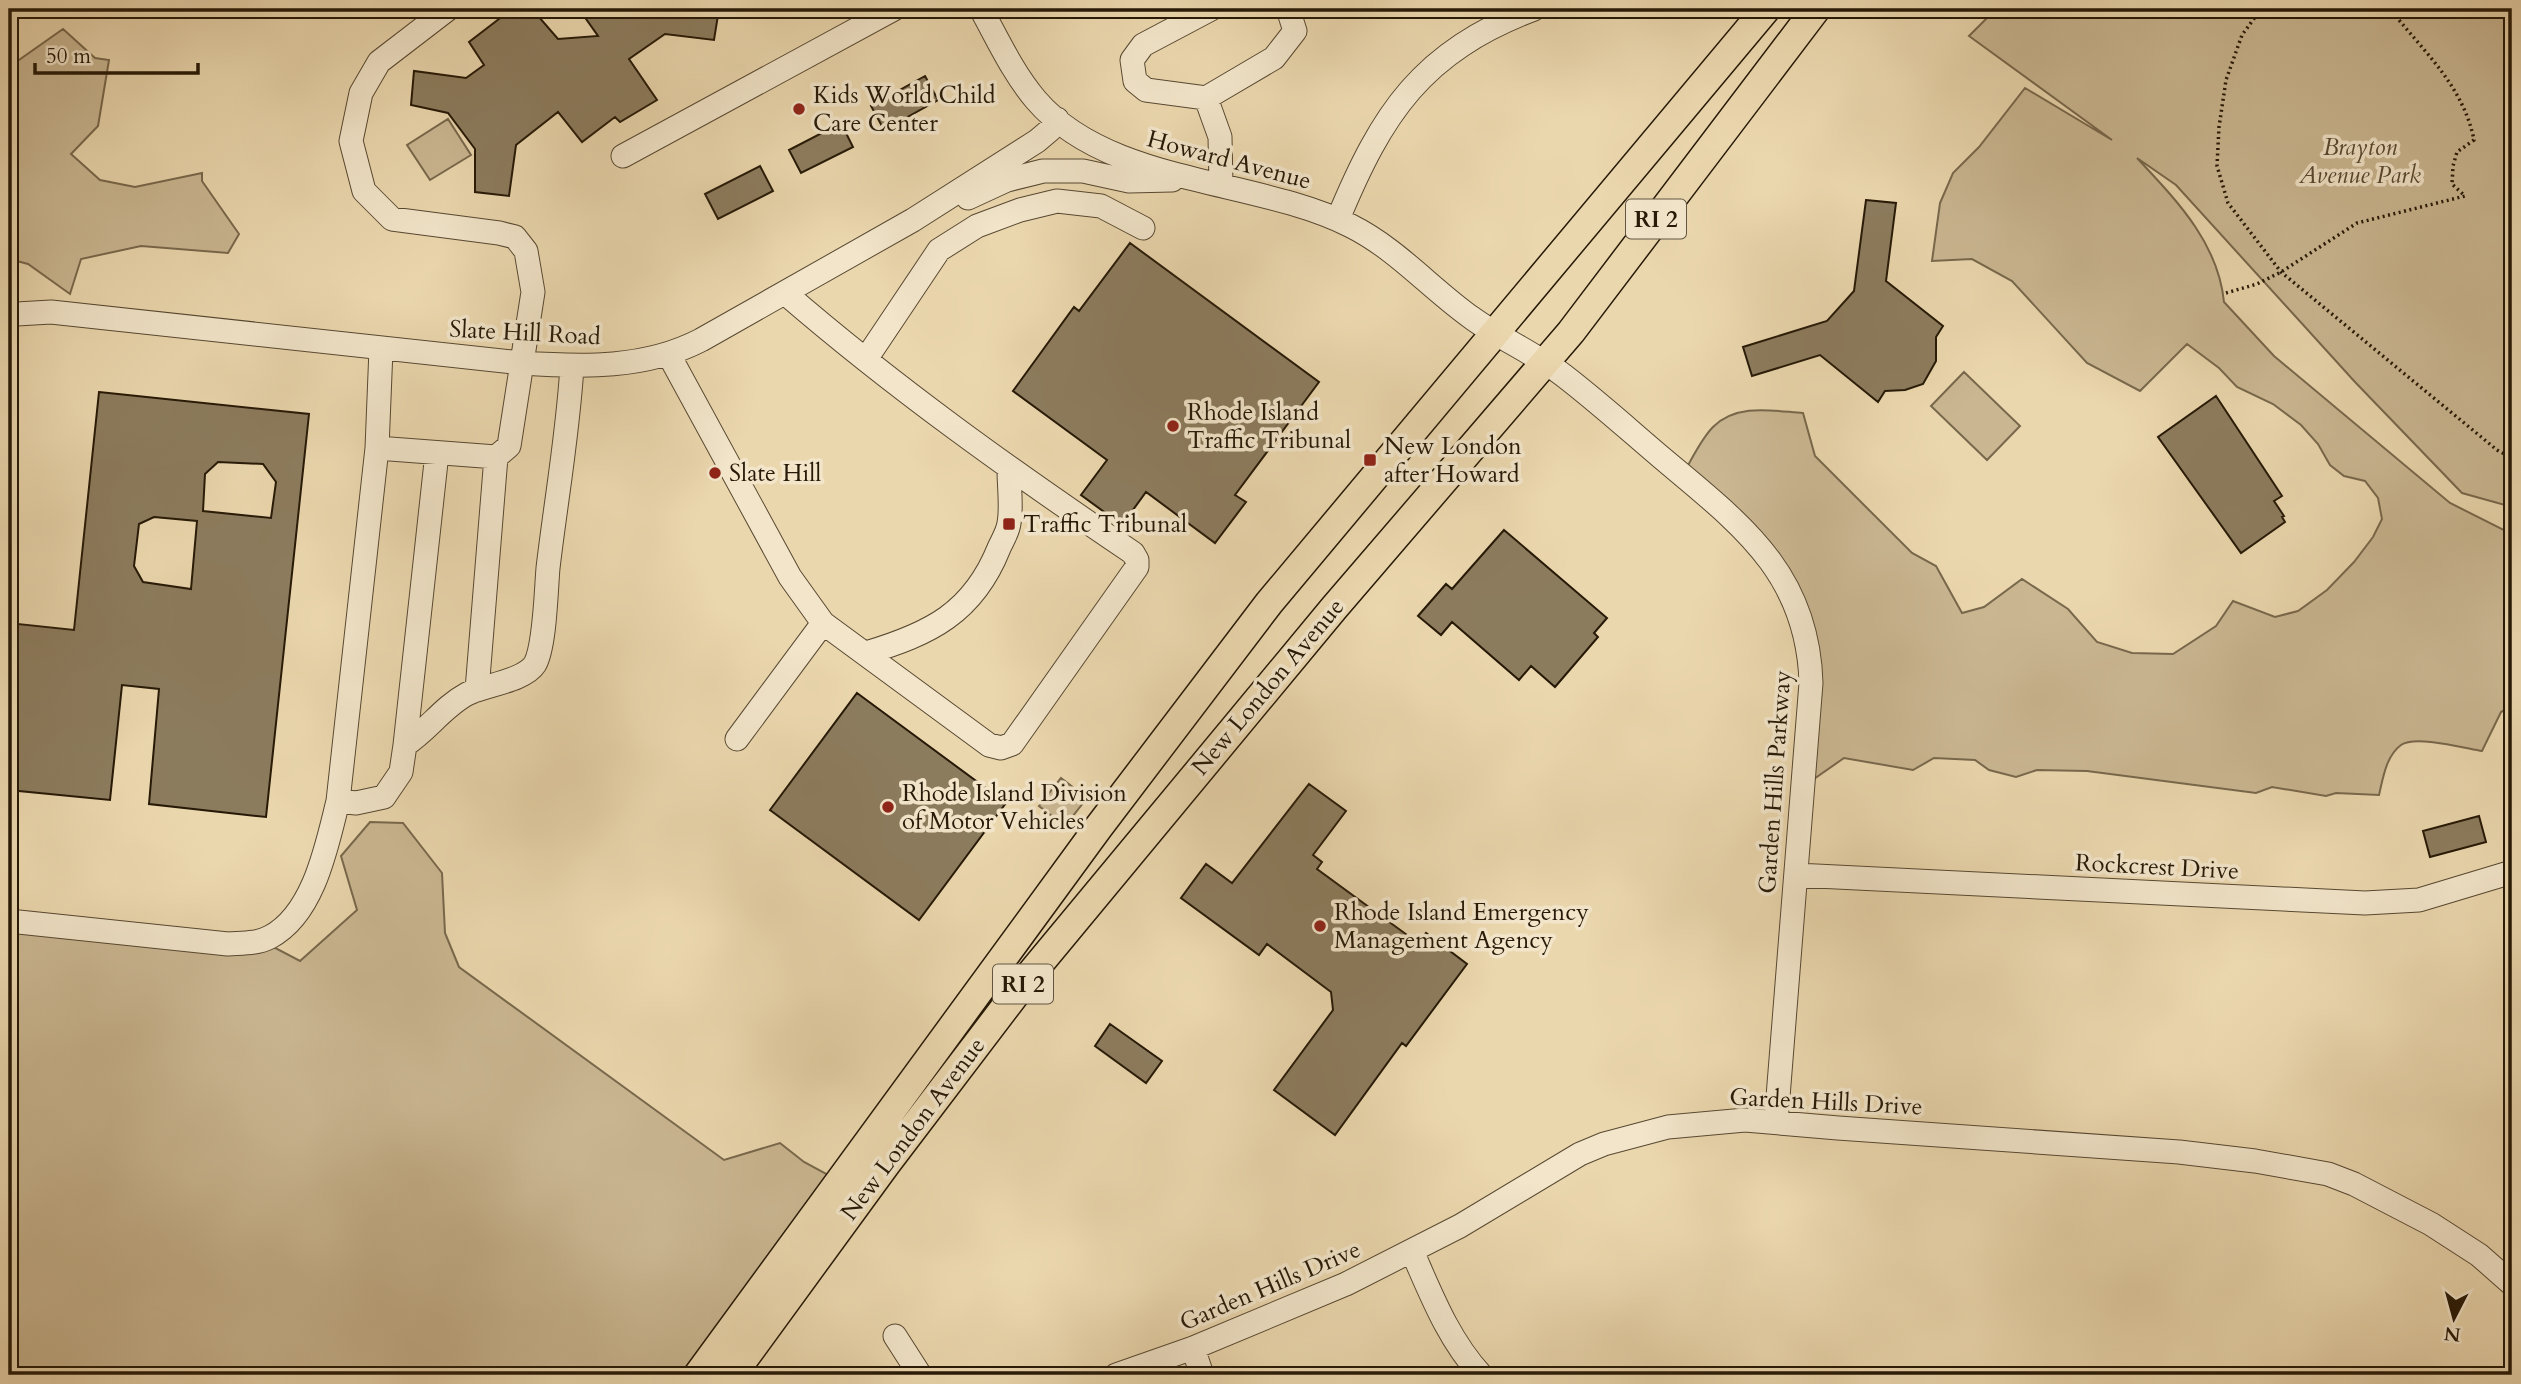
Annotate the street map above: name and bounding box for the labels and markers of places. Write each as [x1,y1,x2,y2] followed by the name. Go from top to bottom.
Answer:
[813,79,996,140] place label: Kids World Child Care Center
[791,101,807,117] marker: Kids World Child Care Center
[1187,396,1351,457] place label: Rhode Island Traffic Tribunal
[1165,418,1181,434] marker: Rhode Island Traffic Tribunal
[1384,430,1522,491] place label: New London after Howard
[1362,452,1378,468] marker: New London after Howard
[729,457,821,490] place label: Slate Hill
[707,465,723,481] marker: Slate Hill
[1023,508,1187,541] place label: Traffic Tribunal
[1001,516,1017,532] marker: Traffic Tribunal
[902,777,1127,838] place label: Rhode Island Division of Motor Vehicles
[880,799,896,815] marker: Rhode Island Division of Motor Vehicles
[1334,896,1589,957] place label: Rhode Island Emergency Management Agency
[1312,918,1328,934] marker: Rhode Island Emergency Management Agency

